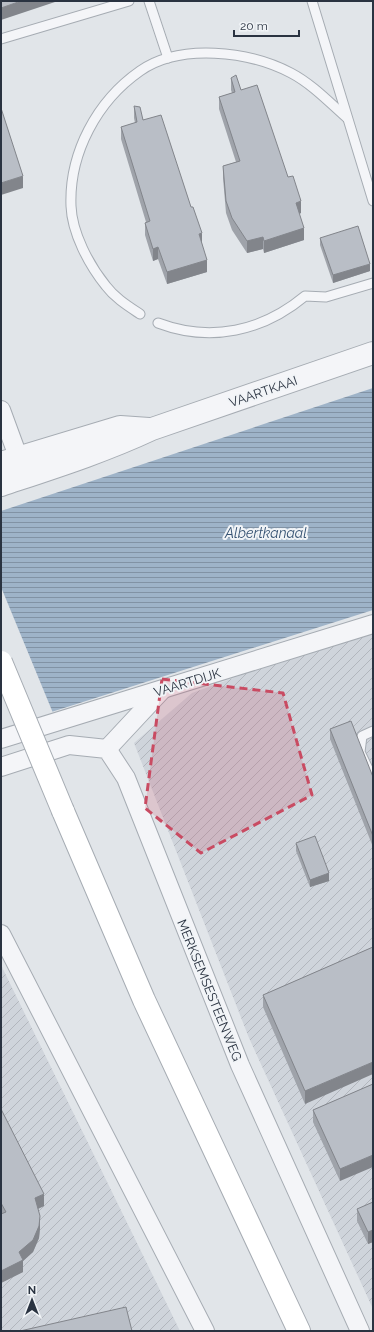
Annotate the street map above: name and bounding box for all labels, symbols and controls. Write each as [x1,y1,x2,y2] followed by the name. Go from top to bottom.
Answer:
[234,12,299,38] scale bar
[240,19,268,33] text: 20 m
[227,373,299,410] street label: VAARTKAAI
[224,525,307,541] water label: Albertkanaal
[152,665,223,700] street label: VAARTDIJK
[174,917,245,1063] street label: MERKSEMSESTEENWEG
[12,1280,52,1320] north arrow
[28,1284,36,1297] text: N

